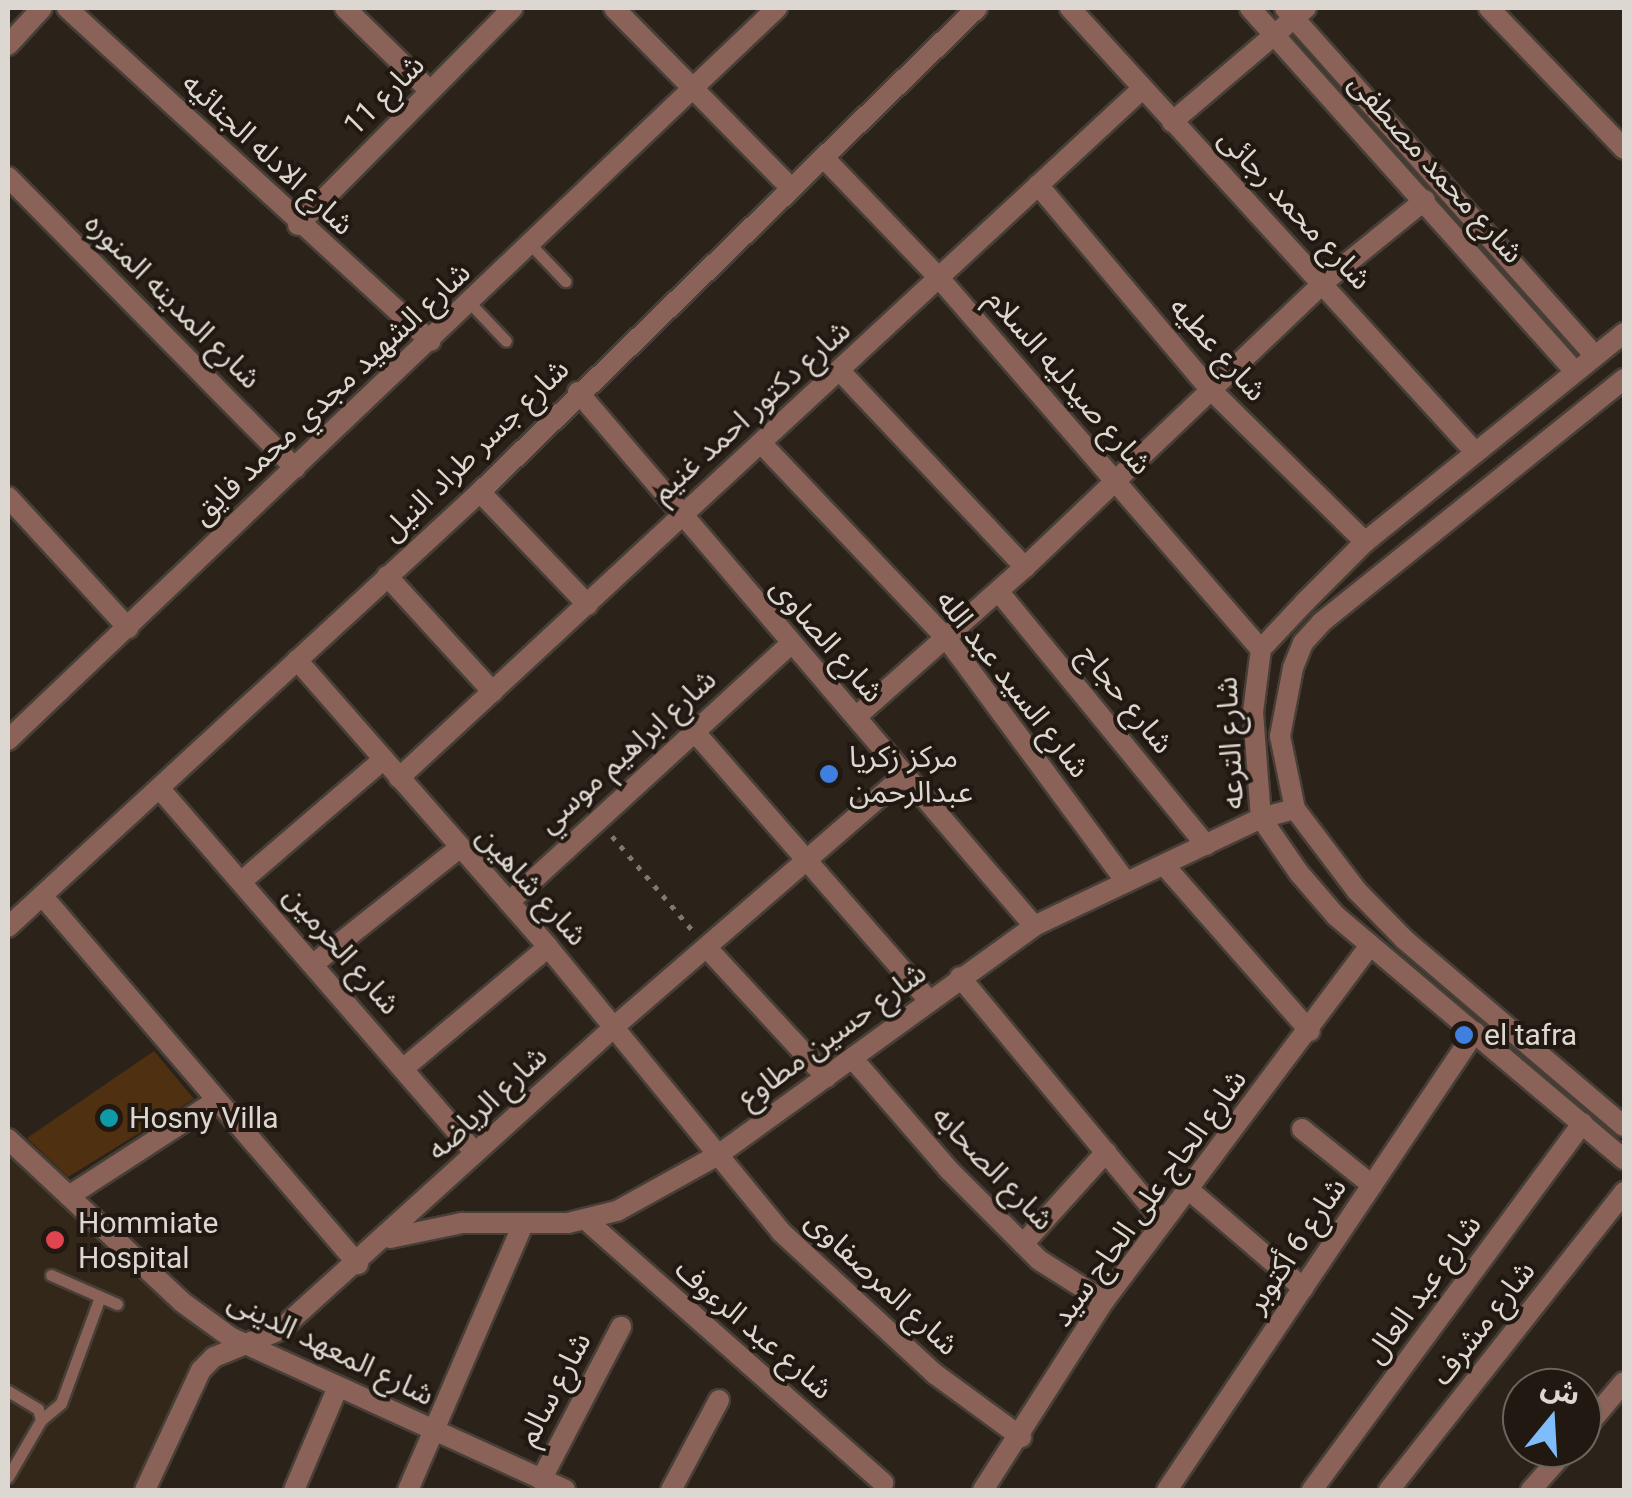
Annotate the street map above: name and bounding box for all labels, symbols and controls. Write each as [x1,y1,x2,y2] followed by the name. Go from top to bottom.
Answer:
[336,47,432,143] street label: شارع 11
[175,65,361,243] street label: شارع الادله الجنائيه
[1341,65,1531,271] street label: شارع محمد مصطفى
[1211,121,1379,297] street label: شارع محمد رجائى
[77,205,269,397] street label: شارع المدينه المنوره
[184,254,478,532] street label: شارع الشهيد مجدي محمد فايق
[979,282,1159,482] street label: شارع صيدليه السلام
[1162,289,1274,409] street label: شارع عطيه
[644,312,858,510] street label: شارع دكتور احمد غنيم
[374,351,576,549] street label: شارع جسر طراد النيل
[763,570,891,710] street label: شارع الصاوى
[929,583,1097,785] street label: شارع السيد عبد الله
[1071,637,1181,761] street label: شارع حجاج
[530,661,724,841] street label: شارع ابراهيم موسي
[1209,676,1251,810] street label: شارع الترعه
[849,739,973,810] place label: مركز زكريا عبدالرحمن
[818,763,840,785] marker: مركز زكريا عبدالرحمن
[469,819,595,953] street label: شارع شاهين
[276,878,408,1022] street label: شارع الحرمين
[731,955,933,1115] street label: شارع حسين مطاوع
[1484,1017,1577,1053] place label: el tafra
[1453,1024,1475,1046] marker: el tafra
[419,1038,555,1168] street label: شارع الرياضه
[1044,1062,1254,1334] street label: شارع الحاج على الحاج سيد
[925,1098,1061,1238] street label: شارع الصحابه
[129,1100,279,1136] place label: Hosny Villa
[98,1107,120,1129] marker: Hosny Villa
[1238,1171,1354,1319] street label: شارع 6 أكتوبر
[798,1203,966,1363] street label: شارع المرصفاوى
[78,1205,218,1276] place label: Hommiate Hospital
[1357,1208,1489,1370] street label: شارع عبد العال
[42,1227,68,1253] marker: Hommiate Hospital
[668,1251,840,1407] street label: شارع عبد الرءوف
[1423,1254,1543,1392] street label: شارع مشرف
[222,1283,440,1413] street label: شارع المعهد الدينى
[509,1326,599,1452] street label: شارع سالم
[1502,1368,1602,1468] north arrow
[1537,1369,1584,1413] text: ش

